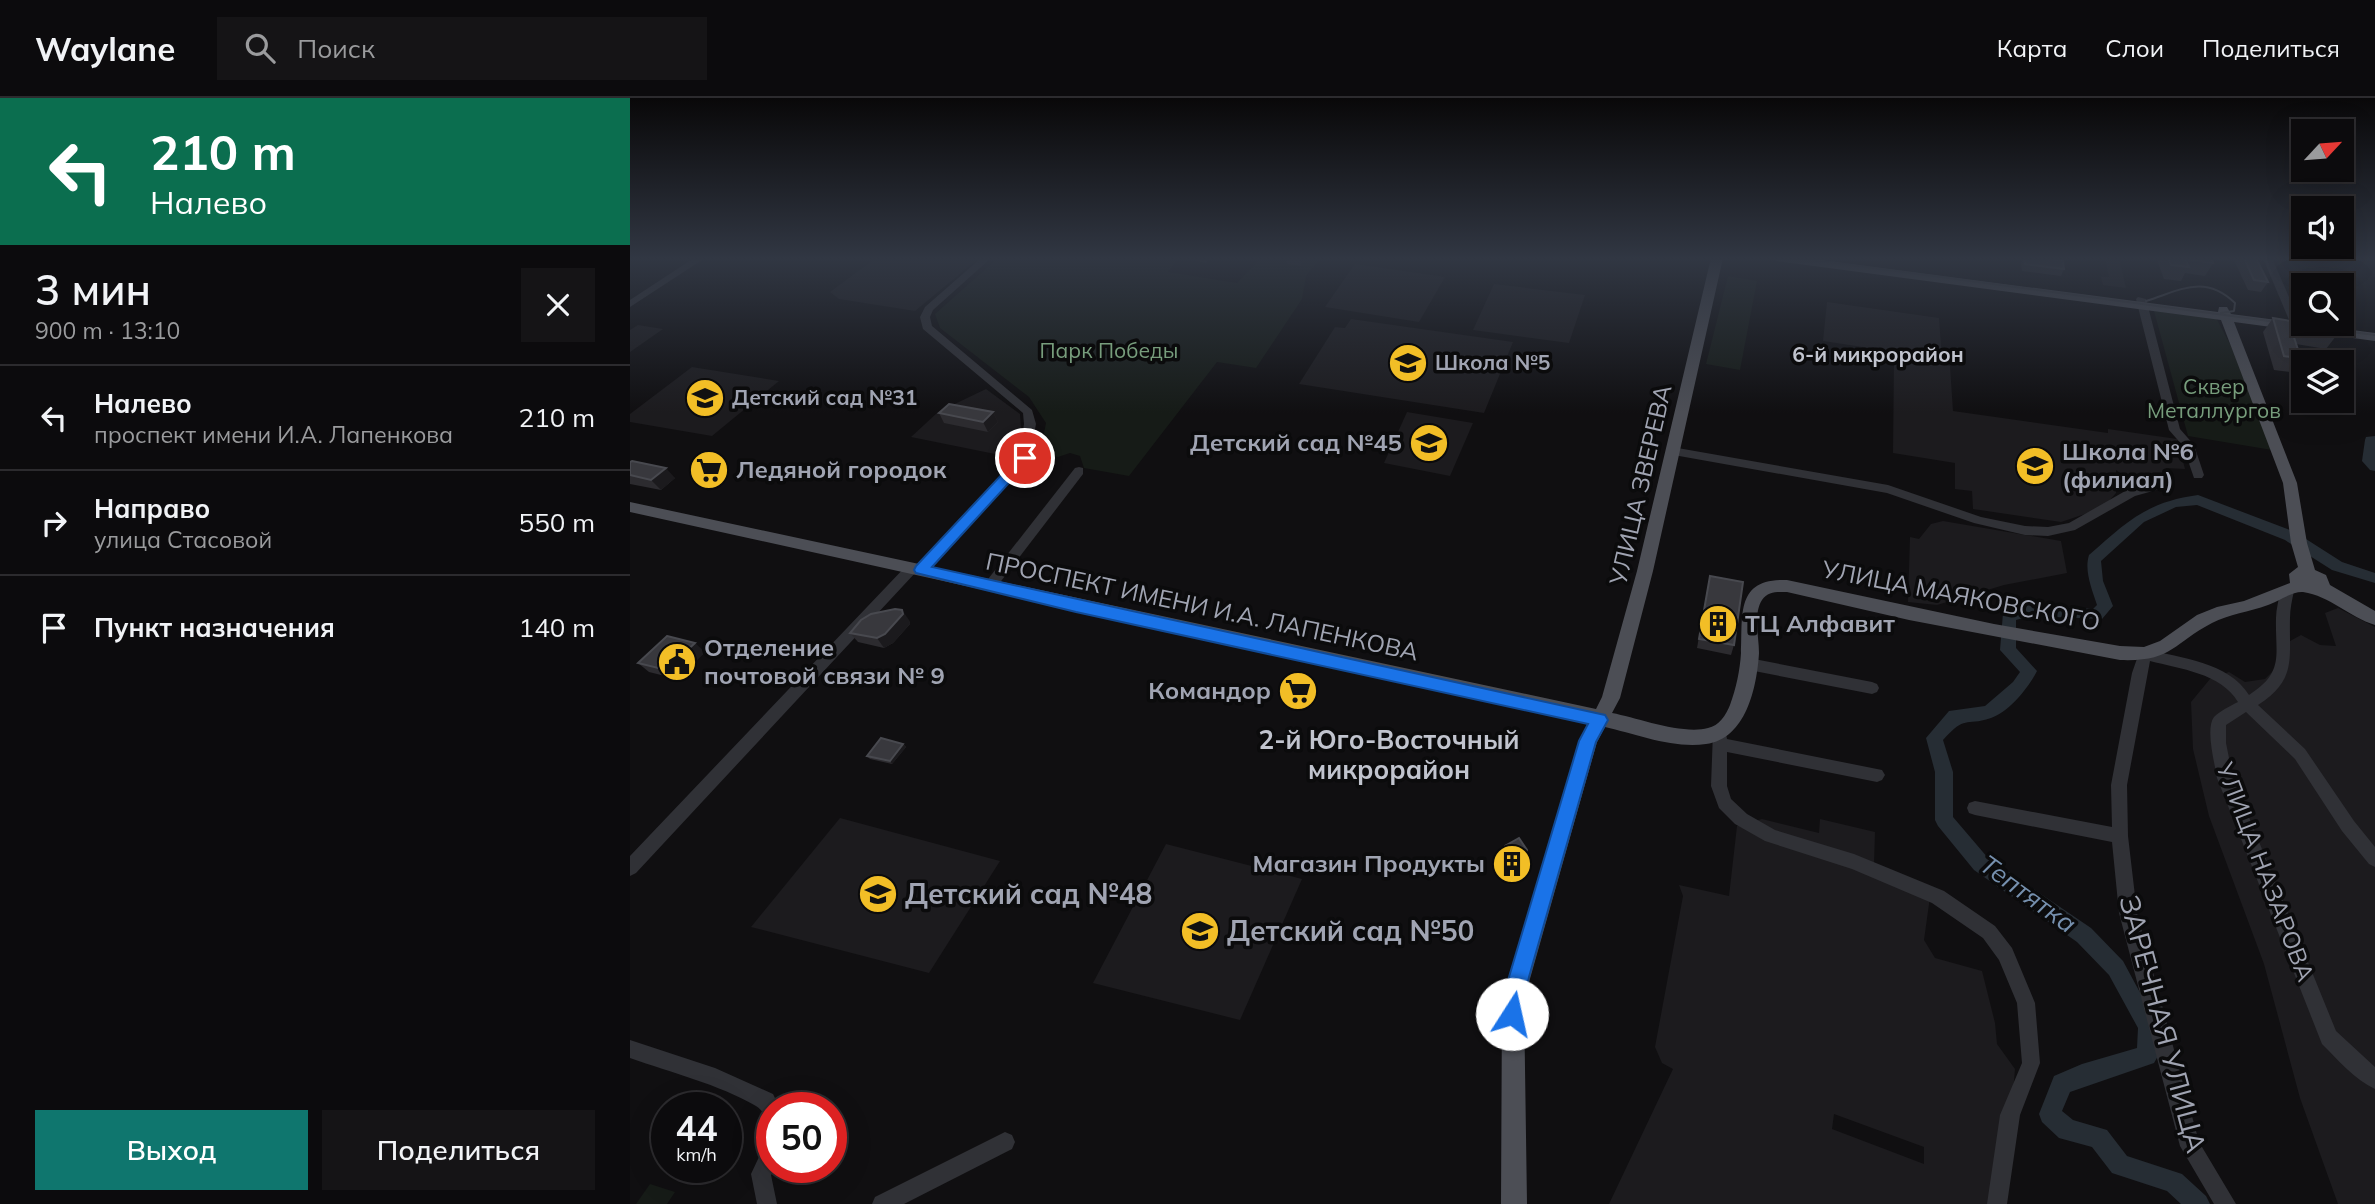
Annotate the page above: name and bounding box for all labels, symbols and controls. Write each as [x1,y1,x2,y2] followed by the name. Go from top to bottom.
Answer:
[217,17,707,80] search box
[35,28,175,69] text: Waylane
[241,29,279,67] icon: search
[297,32,375,65] text: Поиск
[1997,33,2067,63] text: Карта
[2105,33,2164,63] text: Слои
[2202,33,2340,63] text: Поделиться
[2291,119,2354,182] north arrow
[2291,119,2354,413] map controls
[150,121,296,182] text: 210 m
[35,126,126,217] icon: left
[150,182,267,222] text: Налево
[2291,196,2354,259] button: sound
[35,263,151,316] text: 3 мин
[521,268,595,342] button: close
[2291,273,2354,336] button: search
[35,316,180,345] text: 900 m · 13:10
[1040,337,1178,363] park label: Парк Победы
[1792,341,1964,367] district label: 6-й микрорайон
[1387,342,1429,384] school or university icon: Школа №5
[1435,349,1550,375] place label: Школа №5
[2291,350,2354,413] button: layers
[2147,373,2281,423] park label: Сквер Металлургов
[684,377,726,419] school or university icon: Детский сад №31
[1602,381,1678,589] street label: УЛИЦА ЗВЕРЕВА
[732,384,917,410] place label: Детский сад №31
[94,387,192,420] text: Налево
[35,399,73,437] icon: left
[519,401,595,434] text: 210 m
[94,420,453,449] text: проспект имени И.А. Лапенкова
[1408,422,1450,464] school or university icon: Детский сад №45
[1190,427,1402,457] place label: Детский сад №45
[995,428,1055,488] pin
[2062,436,2194,494] place label: Школа №6 (филиал)
[1006,439,1044,477] icon: arrive
[2014,445,2056,487] school or university icon: Школа №6 (филиал)
[688,449,730,491] supermarket icon: Ледяной городок
[736,454,947,484] place label: Ледяной городок
[94,492,210,525] text: Направо
[35,504,73,542] icon: right
[519,506,595,539] text: 550 m
[94,525,272,554] text: улица Стасовой
[983,545,1421,667] street label: ПРОСПЕКТ ИМЕНИ И.А. ЛАПЕНКОВА
[1819,553,2103,637] street label: УЛИЦА МАЯКОВСКОГО
[1697,603,1739,645] building icon: ТЦ Алфавит
[1745,608,1895,638] place label: ТЦ Алфавит
[35,609,73,647] icon: arrive
[94,611,335,644] text: Пункт назначения
[519,611,595,644] text: 140 m
[704,632,945,690] place label: Отделение почтовой связи № 9
[656,641,698,683] public building icon: Отделение почтовой связи № 9
[1277,670,1319,712] supermarket icon: Командор
[1148,675,1271,705] place label: Командор
[1259,723,1519,786] district label: 2-й Юго-Восточный микрорайон
[2210,757,2322,986] street label: УЛИЦА НАЗАРОВА
[1491,843,1533,885] building icon: Магазин Продукты
[1253,848,1485,878] place label: Магазин Продукты
[1974,848,2083,940] water label: Тептятка
[857,873,899,915] school or university icon: Детский сад №48
[905,876,1152,911] place label: Детский сад №48
[2112,891,2215,1157] street label: ЗАРЕЧНАЯ УЛИЦА
[1179,910,1221,952] school or university icon: Детский сад №50
[1227,913,1474,948] place label: Детский сад №50
[1475,977,1549,1051] position arrow
[756,1092,847,1183] speed limit sign: 50
[675,1106,718,1150] text: 44
[35,1110,308,1190] button: Выход
[322,1110,595,1190] button: Поделиться
[676,1143,717,1166] text: km/h

